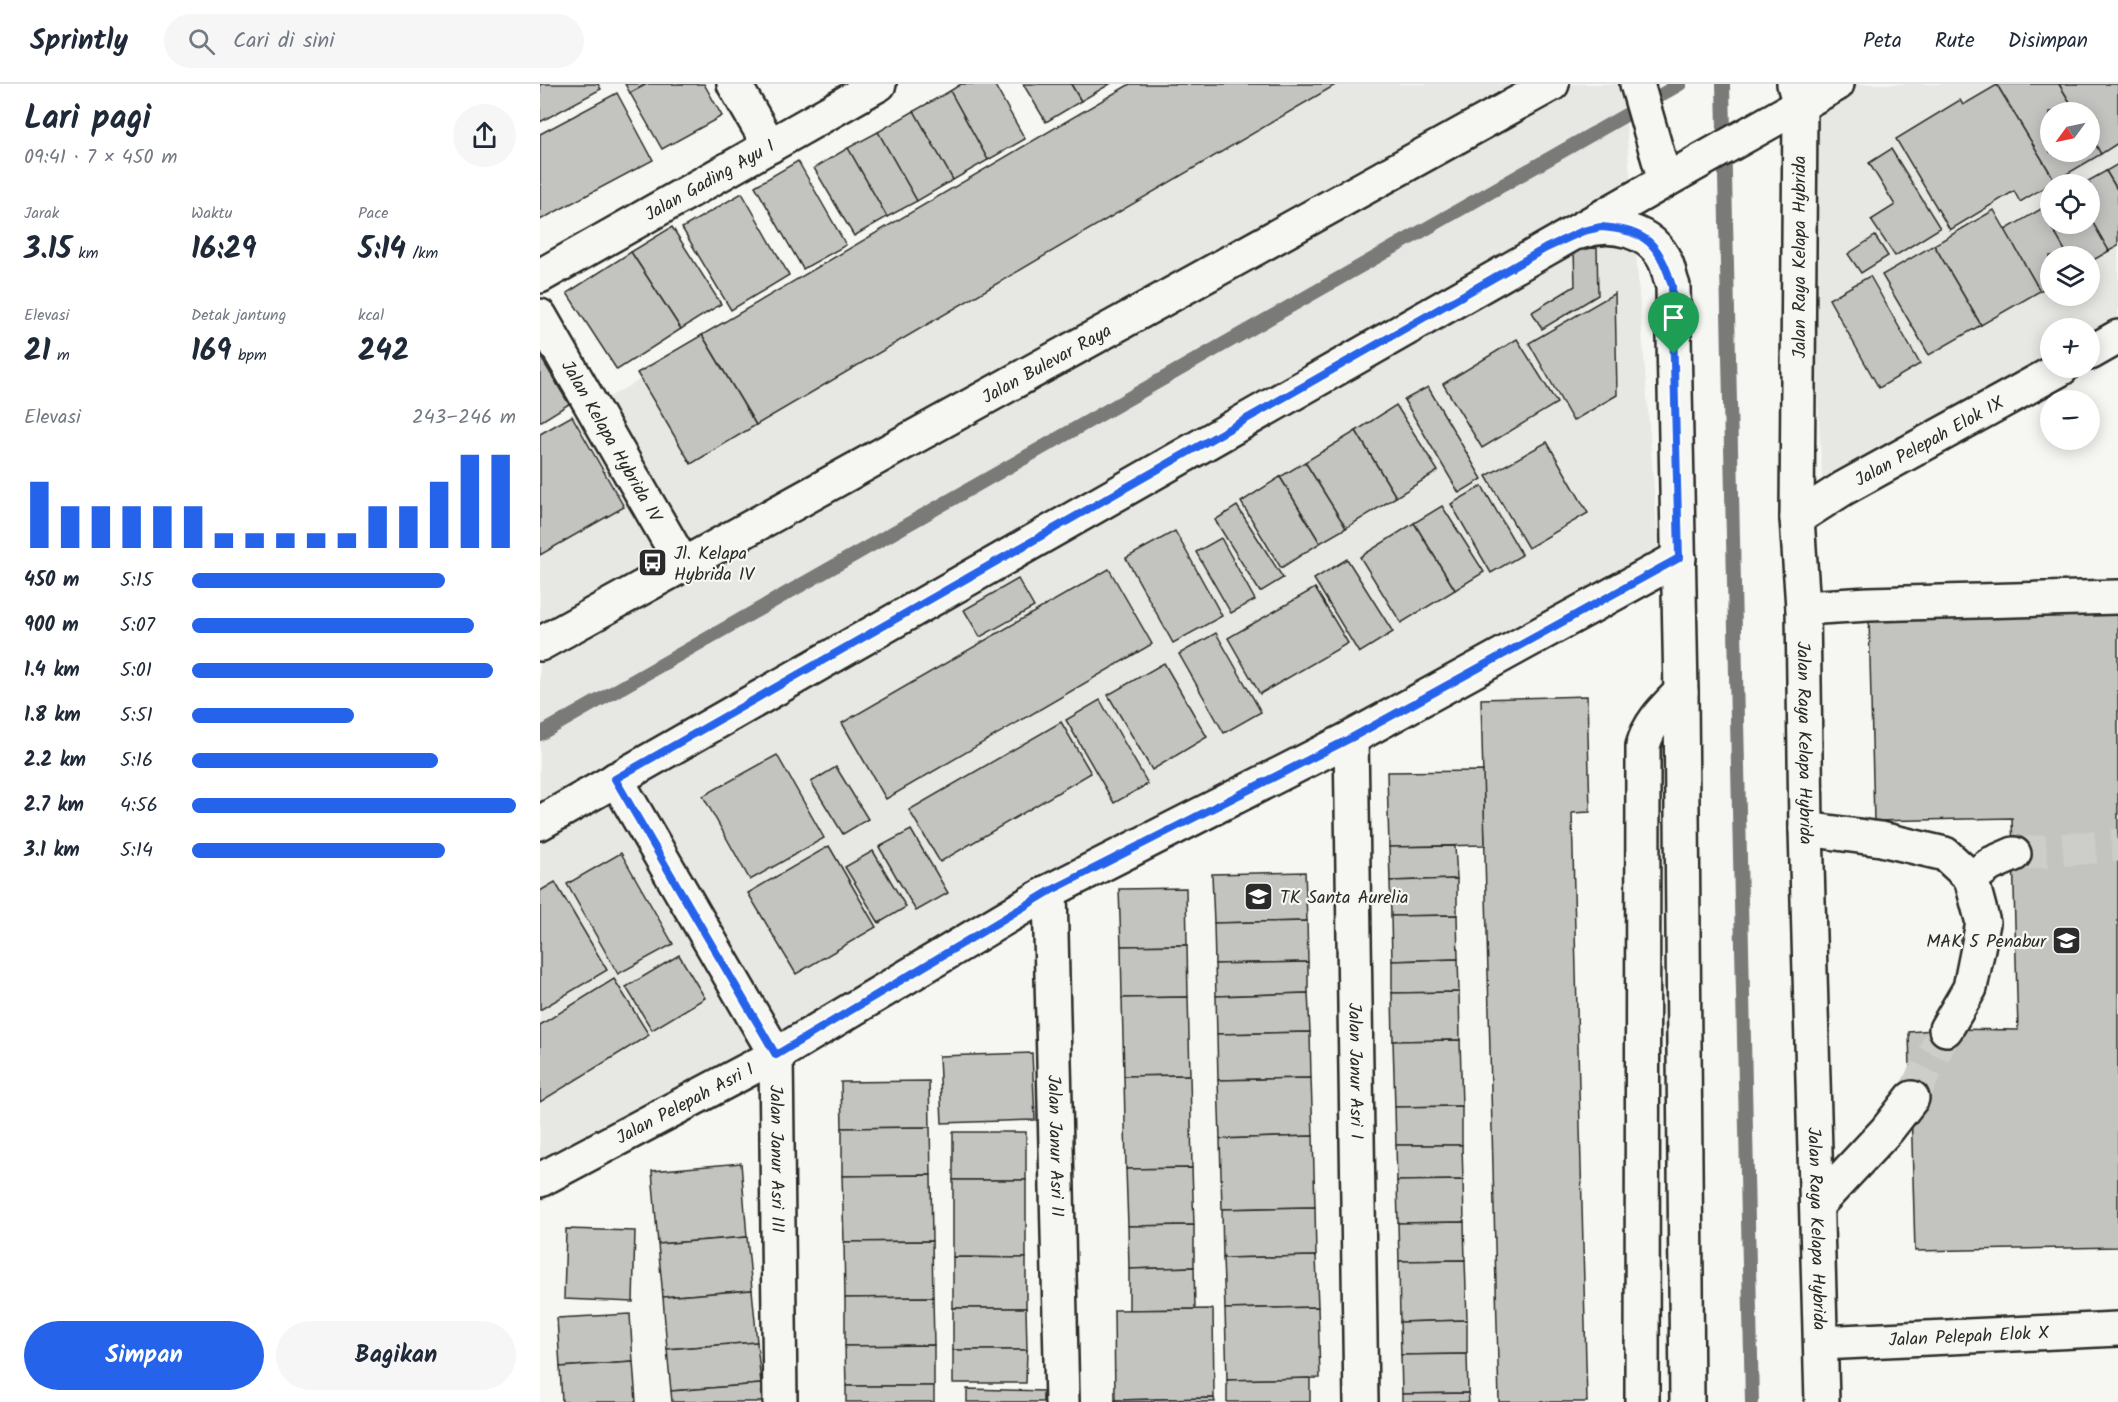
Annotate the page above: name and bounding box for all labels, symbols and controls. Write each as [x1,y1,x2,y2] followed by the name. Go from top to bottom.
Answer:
[164,14,584,68] search box
[30,19,128,64] text: Sprintly
[233,24,335,59] text: Cari di sini
[185,25,218,58] icon: search
[1863,25,1902,58] text: Peta
[1935,25,1975,58] text: Rute
[2008,25,2088,58] text: Disimpan
[24,93,151,146] text: Lari pagi
[2040,102,2100,162] north arrow
[2040,102,2100,450] map controls
[453,104,516,167] button: share
[640,133,781,230] street label: Jalan Gading Ayu I
[24,142,177,174] text: 09:41 · 7 × 450 m
[1786,155,1815,359] street label: Jalan Raya Kelapa Hybrida
[2040,174,2100,234] button: locate
[24,201,59,226] text: Jarak
[191,201,232,226] text: Waktu
[358,201,389,226] text: Pace
[24,226,72,274] text: 3.15
[191,226,256,274] text: 16:29
[358,226,406,274] text: 5:14
[72,241,98,266] text: km
[406,241,438,266] text: /km
[2040,246,2100,306] button: layers
[1648,292,1699,354] pin
[1657,301,1690,334] icon: arrive
[24,303,69,328] text: Elevasi
[191,303,286,328] text: Detak jantung
[358,303,384,328] text: kcal
[977,317,1118,413] street label: Jalan Bulevar Raya
[2040,318,2100,378] button: +
[24,328,51,376] text: 21
[191,328,232,376] text: 169
[358,328,409,376] text: 242
[51,343,70,368] text: m
[232,343,267,368] text: bpm
[552,355,669,529] street label: Jalan Kelapa Hybrida IV
[1850,389,2011,495] street label: Jalan Pelepah Elok IX
[2040,390,2100,450] button: −
[24,402,81,434] text: Elevasi
[412,402,516,434] text: 243–246 m
[674,540,755,590] place label: Jl. Kelapa Hybrida IV
[637,547,669,579] bus stop icon: Jl. Kelapa Hybrida IV
[24,565,79,597] text: 450 m
[120,565,153,597] text: 5:15
[24,610,79,642] text: 900 m
[120,610,155,642] text: 5:07
[1787,641,1819,845] street label: Jalan Raya Kelapa Hybrida
[24,655,80,687] text: 1.4 km
[120,655,152,687] text: 5:01
[24,700,81,732] text: 1.8 km
[120,700,153,732] text: 5:51
[24,745,86,777] text: 2.2 km
[120,745,153,777] text: 5:16
[24,790,84,822] text: 2.7 km
[120,790,158,822] text: 4:56
[24,835,80,867] text: 3.1 km
[120,835,153,867] text: 5:14
[1243,881,1275,913] school or university icon: TK Santa Aurelia
[1280,884,1409,913] place label: TK Santa Aurelia
[2051,925,2083,957] school or university icon: MAK 5 Penabur
[1926,928,2047,957] place label: MAK 5 Penabur
[1339,1002,1370,1140] street label: Jalan Janur Asri I
[611,1056,760,1153] street label: Jalan Pelepah Asri I
[1038,1075,1071,1217] street label: Jalan Janur Asri II
[760,1085,791,1233] street label: Jalan Janur Asri III
[1798,1127,1833,1331] street label: Jalan Raya Kelapa Hybrida
[1888,1319,2051,1356] street label: Jalan Pelepah Elok X
[24,1321,264,1390] button: Simpan
[276,1321,516,1390] button: Bagikan

